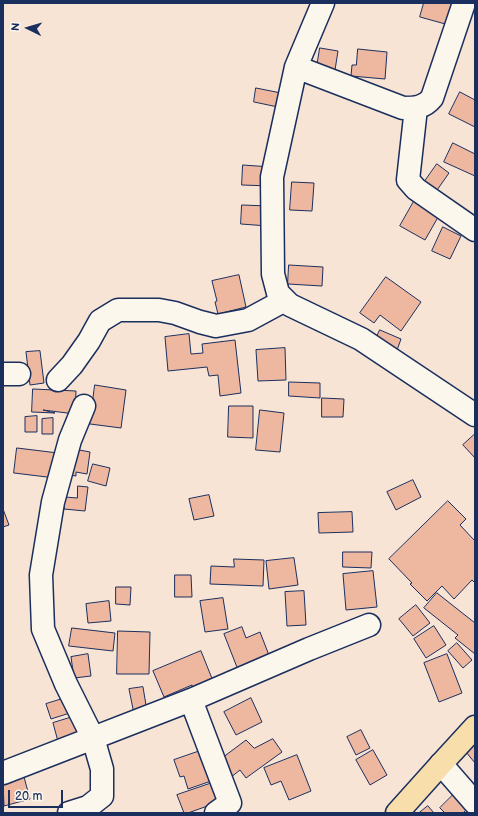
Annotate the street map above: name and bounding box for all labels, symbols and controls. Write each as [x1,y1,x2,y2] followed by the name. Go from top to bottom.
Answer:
[8,8,48,48] north arrow
[9,22,22,32] text: N
[10,782,65,808] scale bar
[15,789,42,804] text: 20 m

